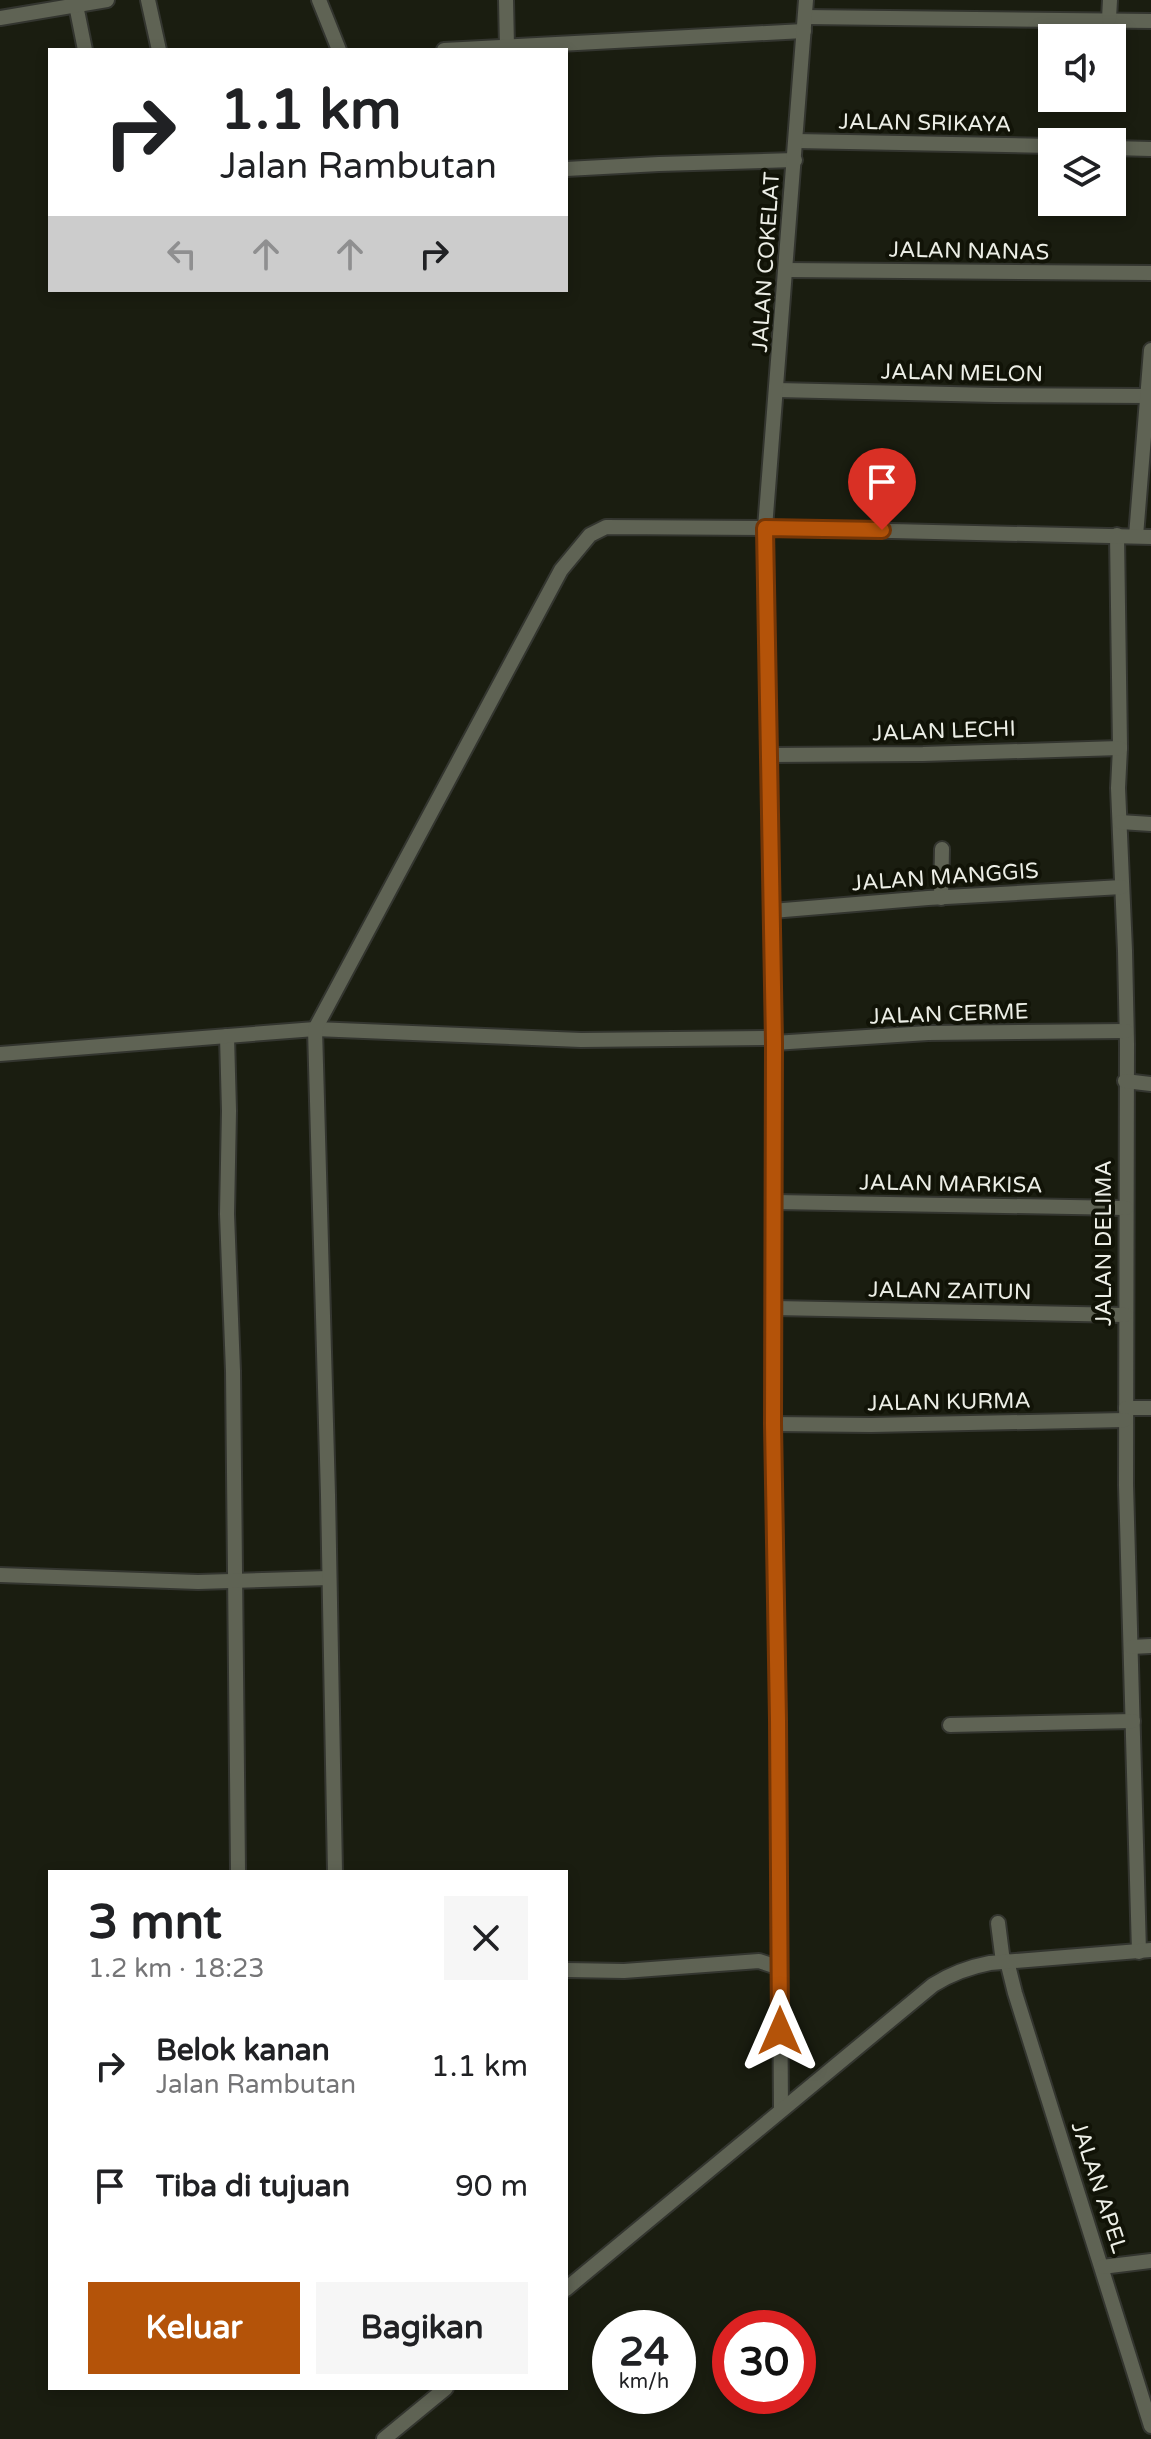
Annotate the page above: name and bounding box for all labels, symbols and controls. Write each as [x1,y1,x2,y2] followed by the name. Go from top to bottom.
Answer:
[1038,24,1126,216] map controls
[1038,24,1126,112] button: sound
[220,77,401,144] text: 1.1 km
[88,80,192,184] icon: right
[838,108,1012,138] street label: JALAN SRIKAYA
[1038,128,1126,216] button: layers
[220,145,497,188] text: Jalan Rambutan
[747,170,785,353] street label: JALAN COKELAT
[160,232,204,276] icon: left
[244,232,288,276] icon: ahead
[328,232,372,276] icon: ahead
[412,232,456,276] icon: right
[889,237,1049,265] street label: JALAN NANAS
[881,359,1043,387] street label: JALAN MELON
[848,448,916,530] pin
[860,460,904,504] icon: arrive
[872,716,1016,746] street label: JALAN LECHI
[851,858,1039,896] street label: JALAN MANGGIS
[869,998,1029,1030] street label: JALAN CERME
[1091,1160,1117,1326] street label: JALAN DELIMA
[859,1169,1043,1199] street label: JALAN MARKISA
[868,1277,1032,1305] street label: JALAN ZAITUN
[867,1388,1031,1416] street label: JALAN KURMA
[88,1894,222,1952] text: 3 mnt
[444,1896,528,1980] button: close
[88,1953,265,1984] text: 1.2 km · 18:23
[738,1989,822,2073] position arrow
[156,2032,330,2069] text: Belok kanan
[88,2044,132,2088] icon: right
[431,2048,528,2085] text: 1.1 km
[156,2069,356,2100] text: Jalan Rambutan
[1066,2118,1133,2257] street label: JALAN APEL
[88,2164,132,2208] icon: arrive
[156,2168,350,2205] text: Tiba di tujuan
[455,2168,528,2205] text: 90 m
[88,2282,300,2374] button: Keluar
[316,2282,528,2374] button: Bagikan
[712,2310,816,2414] speed limit sign: 30
[619,2328,669,2376] text: 24
[619,2370,669,2394] text: km/h

